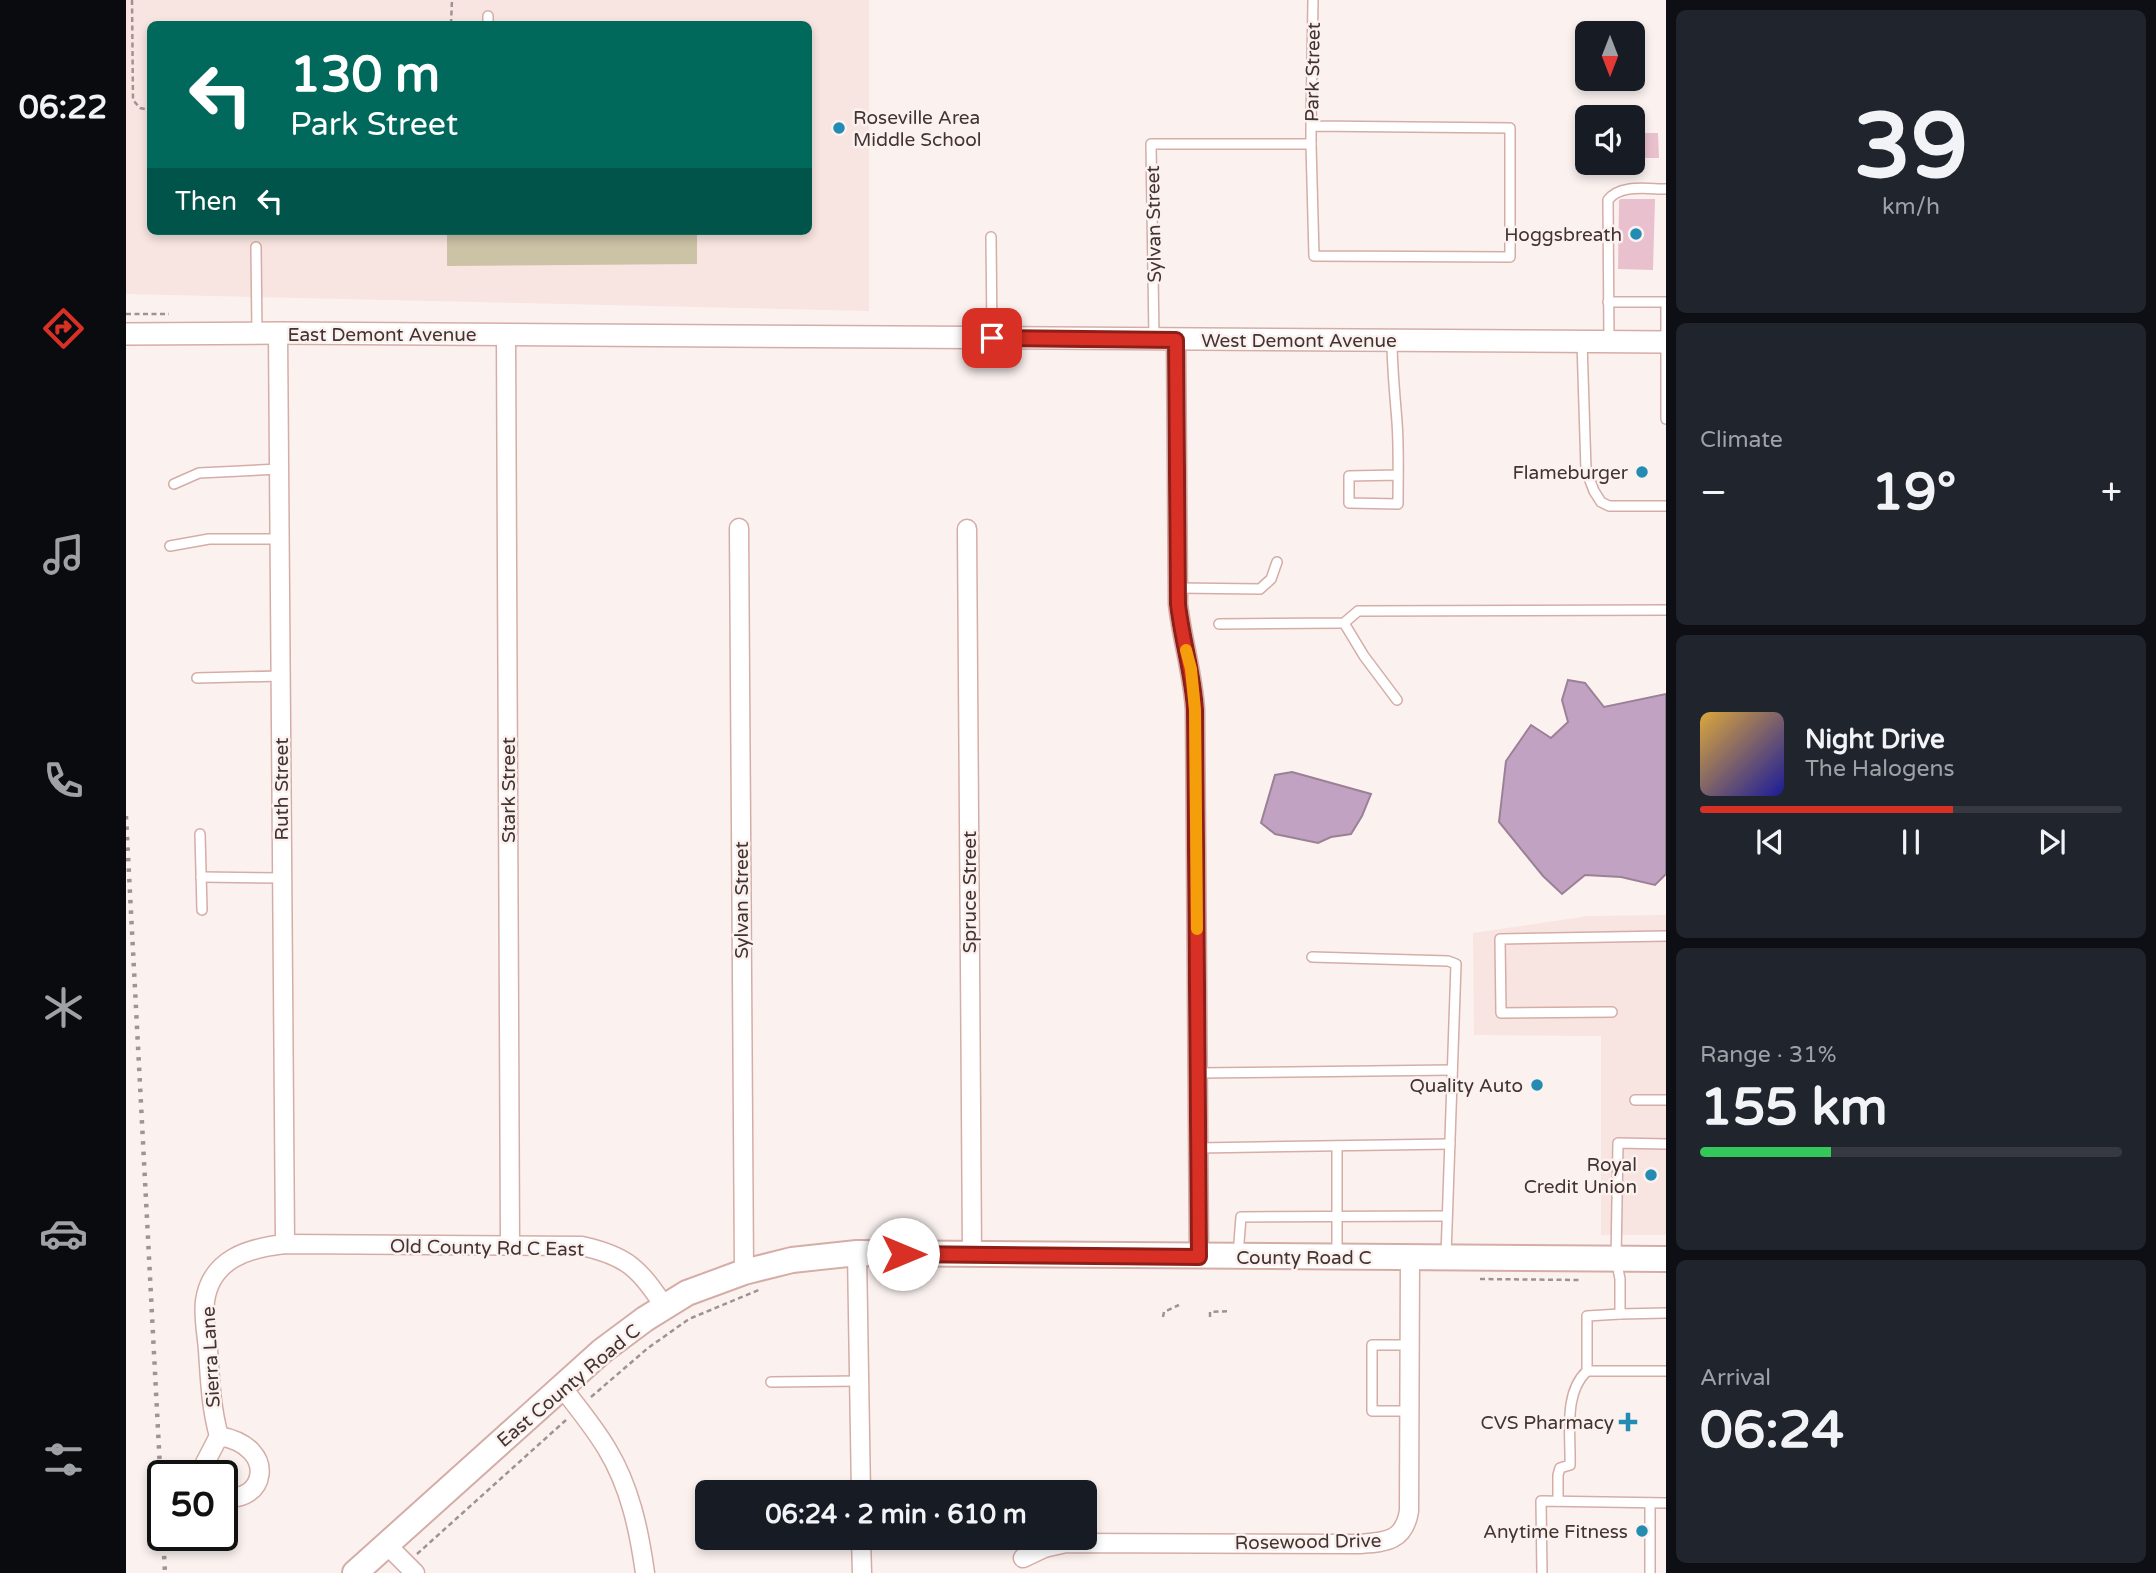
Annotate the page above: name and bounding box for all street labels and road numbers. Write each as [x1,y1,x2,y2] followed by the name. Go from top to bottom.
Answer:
[1301,22,1325,122] street label: Park Street
[1142,165,1166,283] street label: Sylvan Street
[287,324,477,346] street label: East Demont Avenue
[1201,330,1397,352] street label: West Demont Avenue
[271,737,293,841] street label: Ruth Street
[498,737,520,843] street label: Stark Street
[959,831,981,953] street label: Spruce Street
[731,841,753,959] street label: Sylvan Street
[390,1235,584,1261] street label: Old County Rd C East
[1236,1247,1372,1269] street label: County Road C
[197,1306,225,1408] street label: Sierra Lane
[493,1320,644,1452] street label: East County Road C
[1235,1530,1382,1554] street label: Rosewood Drive

